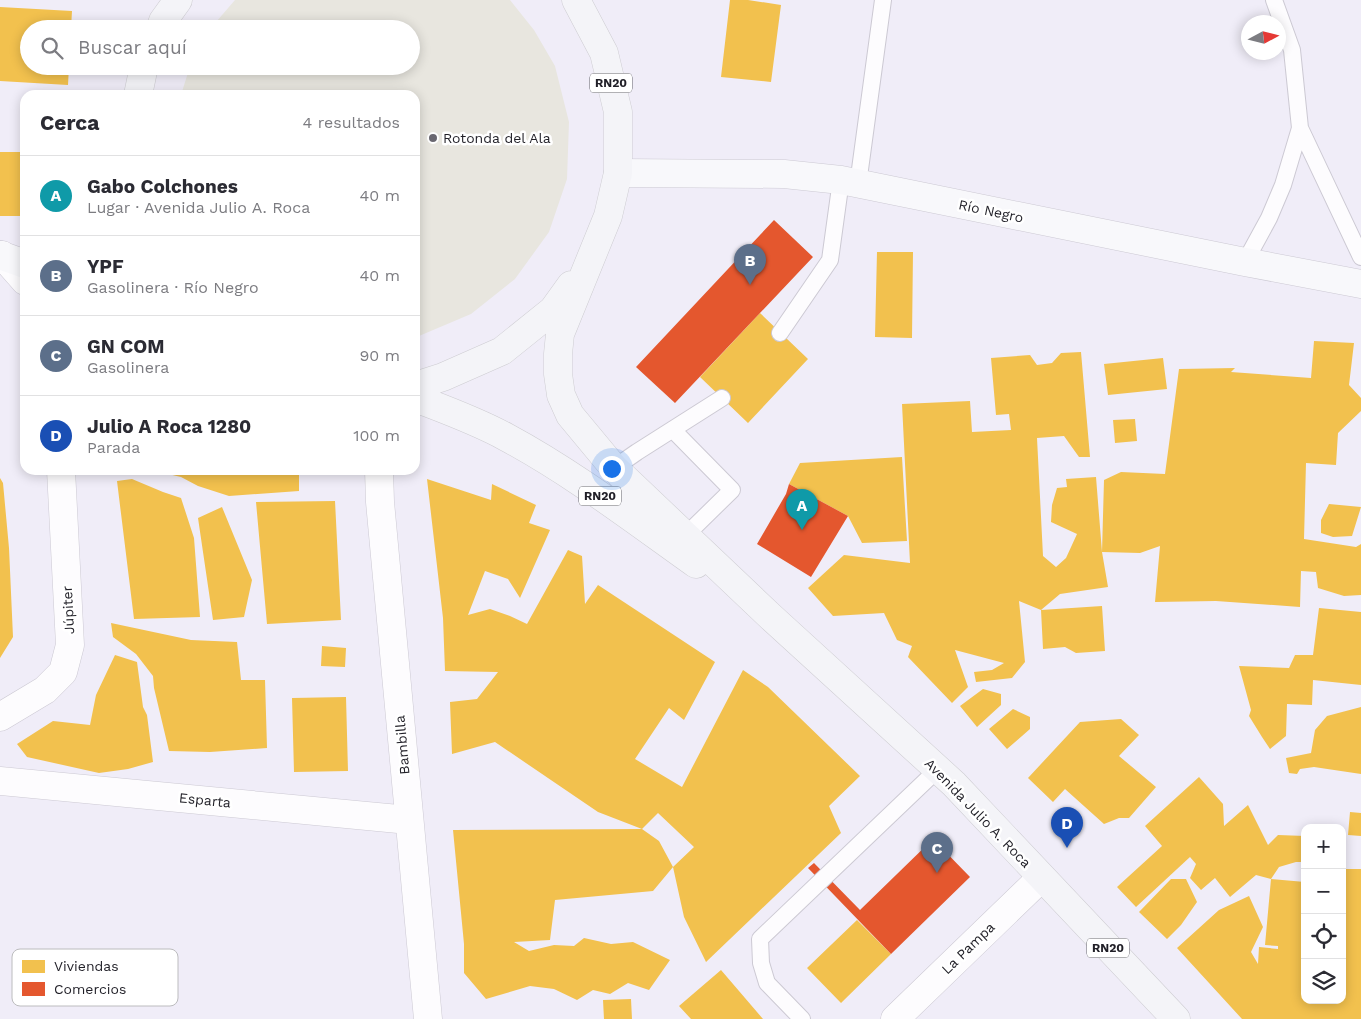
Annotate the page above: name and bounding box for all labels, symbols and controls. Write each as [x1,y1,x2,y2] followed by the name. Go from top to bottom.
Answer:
[1241,15,1286,60] north arrow
[20,20,420,75] search box
[38,34,66,62] icon: search
[78,36,187,59] text: Buscar aquí
[590,74,632,92] road number: RN20
[40,110,99,135] text: Cerca
[303,113,400,132] text: 4 resultados
[443,130,551,146] place label: Rotonda del Ala
[427,132,439,144] marker: Rotonda del Ala
[87,175,238,198] text: Gabo Colchones
[51,186,61,205] text: A
[360,186,400,205] text: 40 m
[957,196,1025,226] street label: Río Negro
[87,198,310,217] text: Lugar · Avenida Julio A. Roca
[734,244,766,285] pin: B
[87,255,124,278] text: YPF
[51,266,61,285] text: B
[360,266,400,285] text: 40 m
[87,278,259,297] text: Gasolinera · Río Negro
[87,335,164,358] text: GN COM
[51,346,61,365] text: C
[359,346,400,365] text: 90 m
[87,358,169,377] text: Gasolinera
[87,415,251,438] text: Julio A Roca 1280
[50,426,62,445] text: D
[353,426,400,445] text: 100 m
[87,438,140,457] text: Parada
[599,456,625,482] your location
[579,486,621,506] road number: RN20
[786,489,818,530] pin: A
[59,585,77,635] street label: Júpiter
[391,715,413,775] street label: Bambilla
[922,755,1034,871] street label: Avenida Julio A. Roca
[178,789,232,811] street label: Esparta
[1051,807,1083,848] pin: D
[1301,824,1346,1004] map controls
[1301,824,1346,869] button: +
[921,832,953,873] pin: C
[1301,869,1346,914] button: −
[1301,914,1346,959] button: locate
[938,919,998,977] street label: La Pampa
[1087,938,1129,958] road number: RN20
[12,949,178,1006] legend
[54,958,119,974] text: Viviendas
[1301,959,1346,1004] button: layers
[54,981,126,997] text: Comercios

